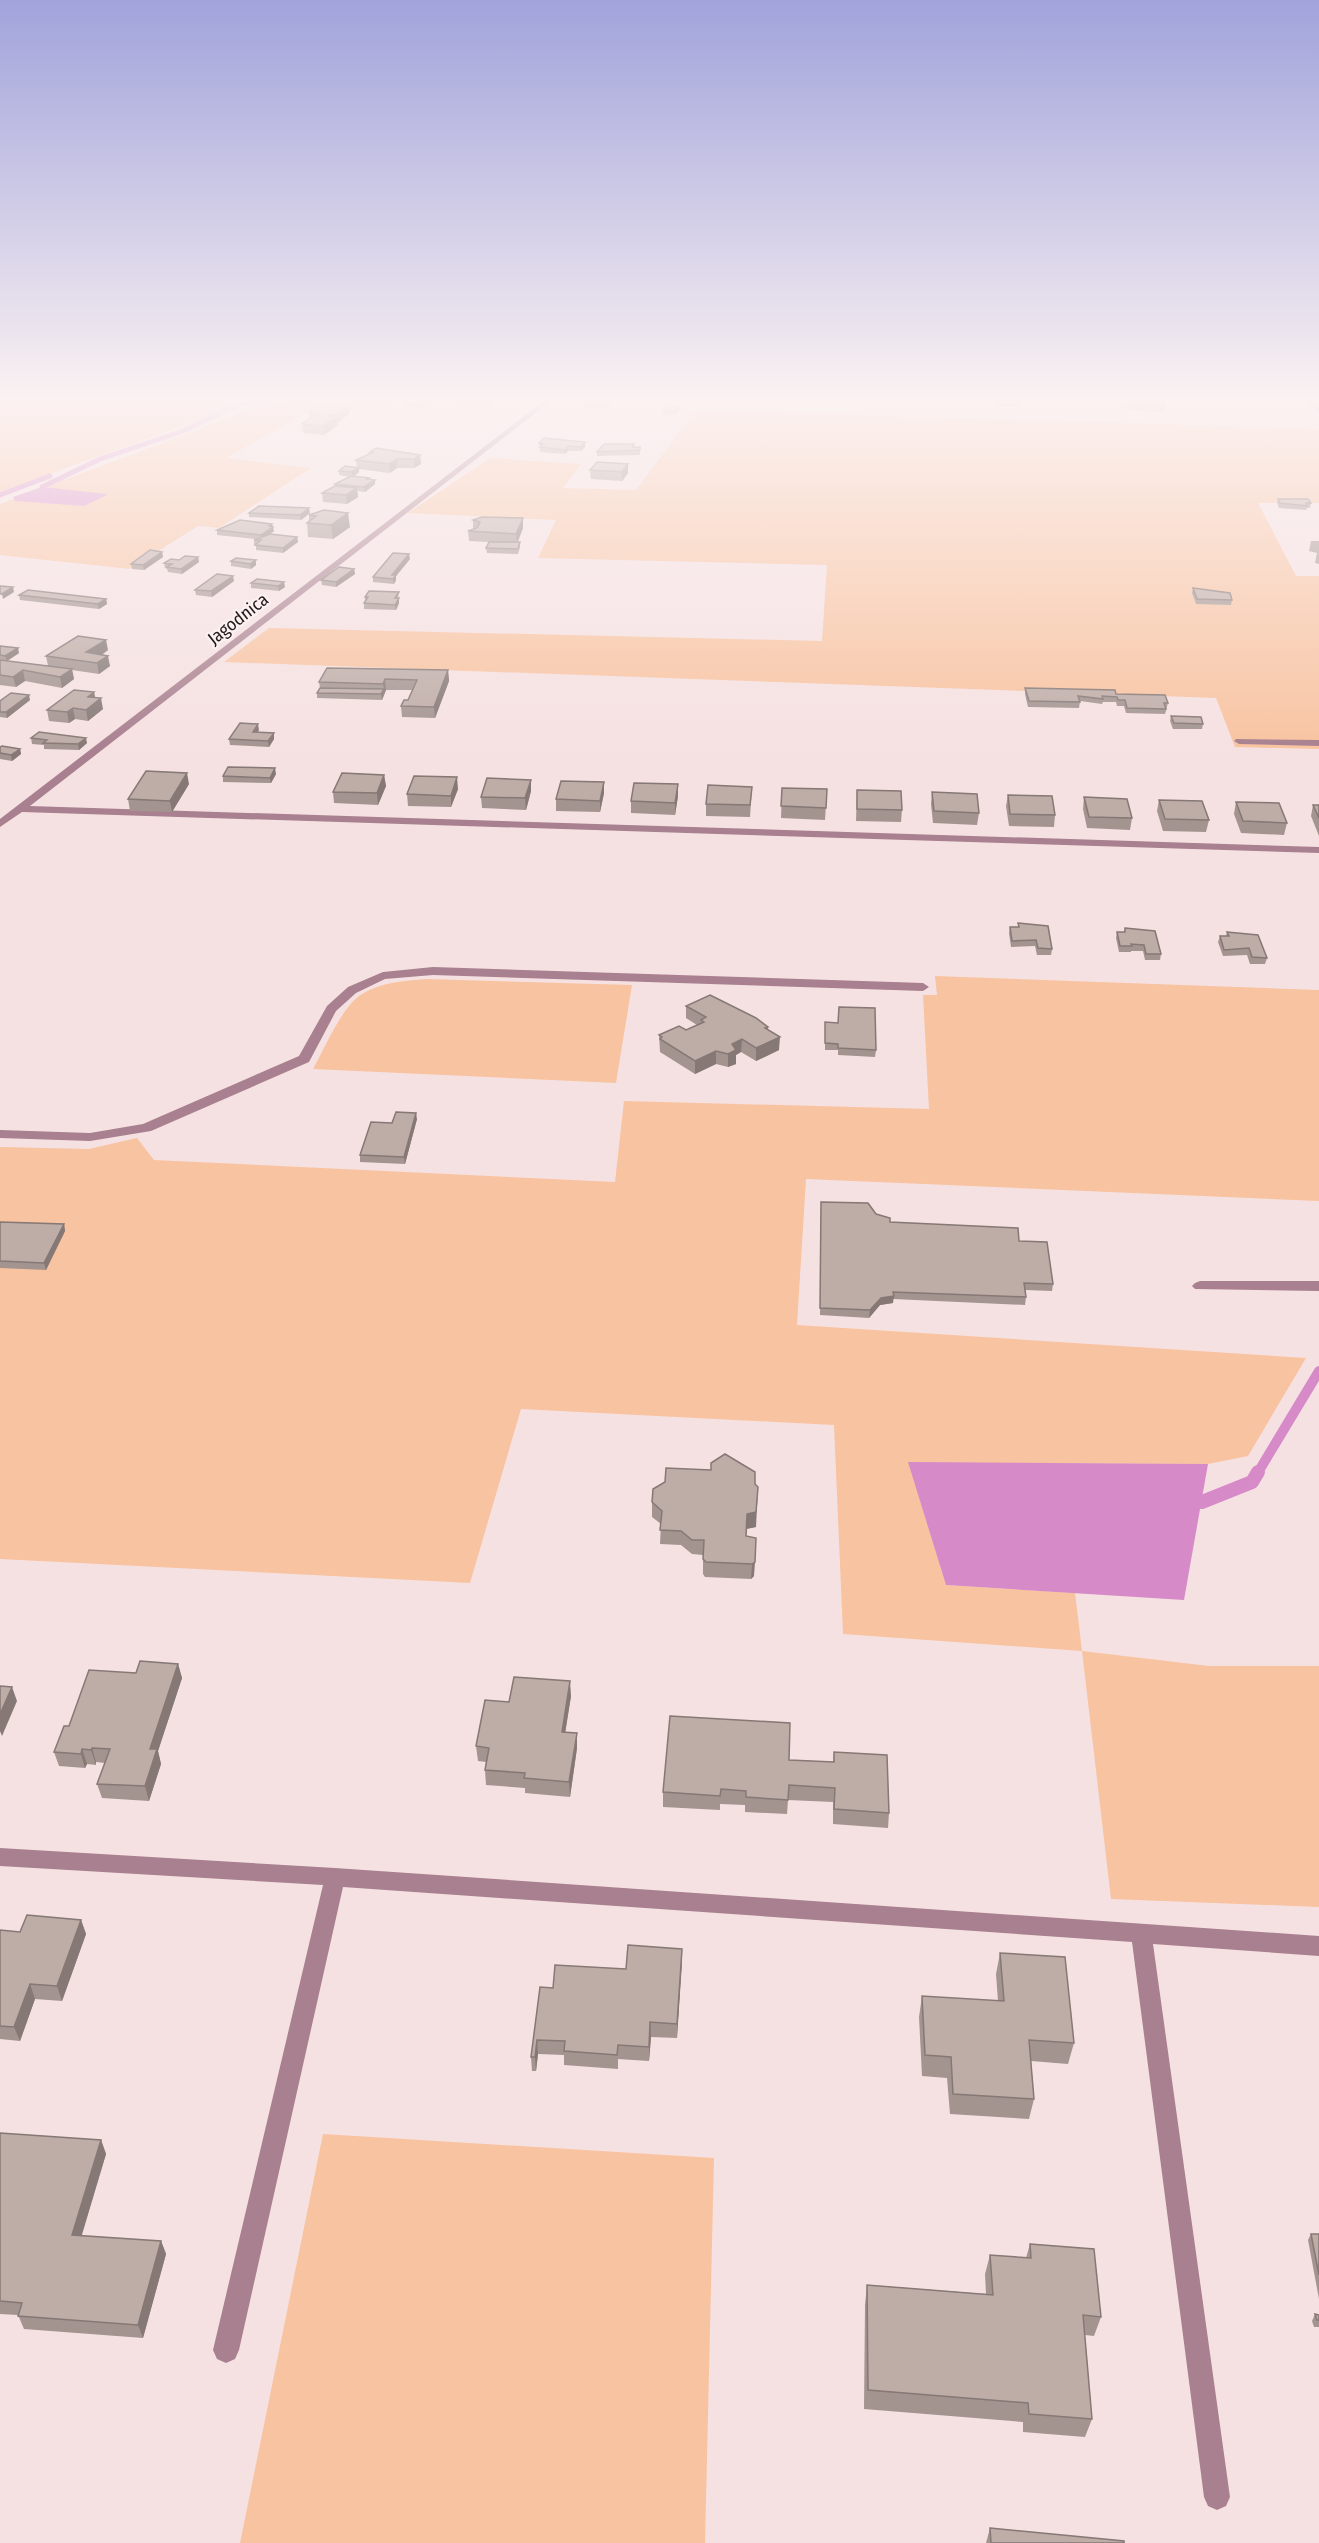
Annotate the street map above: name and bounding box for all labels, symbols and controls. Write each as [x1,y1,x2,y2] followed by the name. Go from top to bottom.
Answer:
[203,588,273,650] street label: Jagodnica

